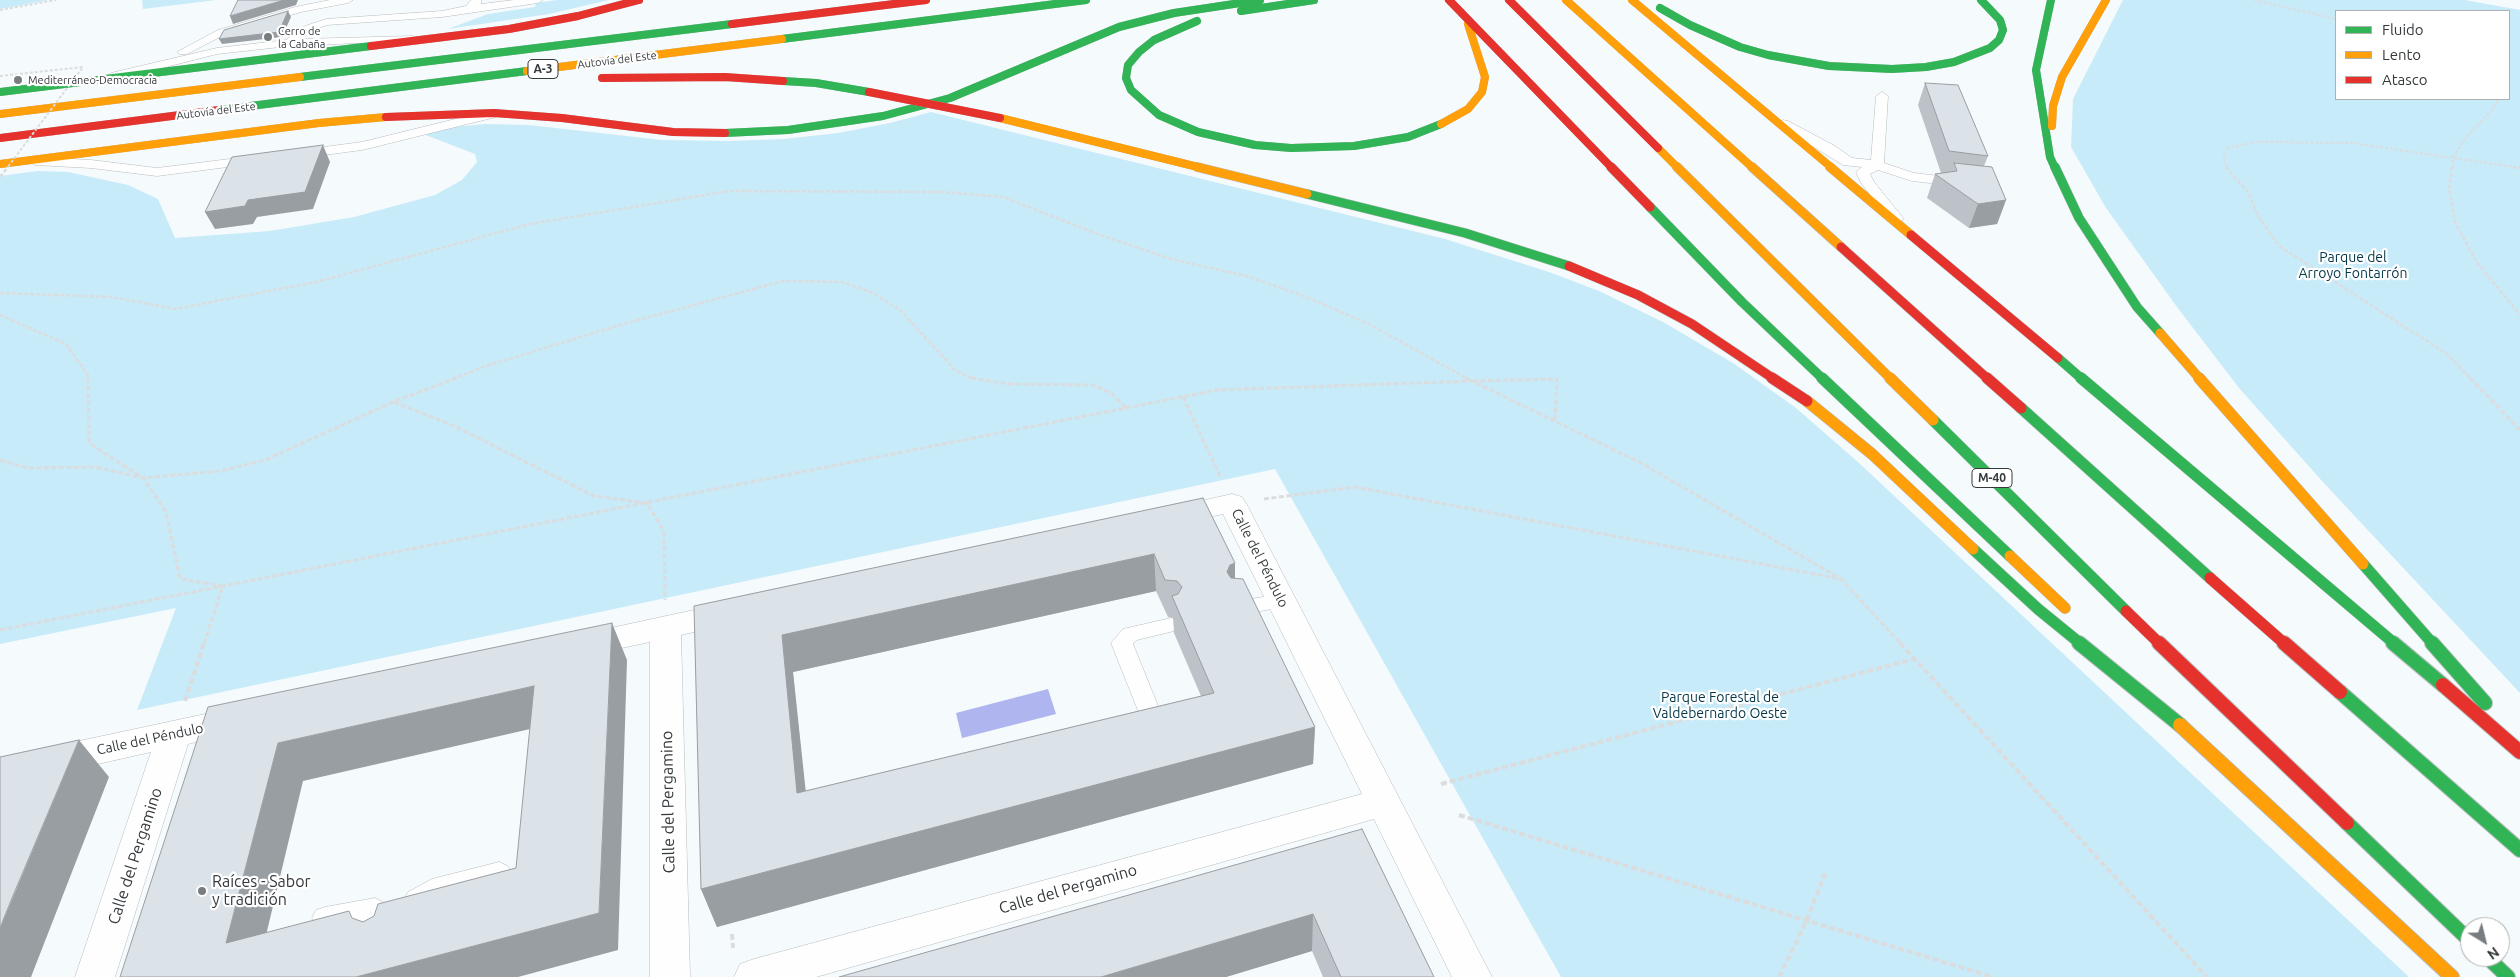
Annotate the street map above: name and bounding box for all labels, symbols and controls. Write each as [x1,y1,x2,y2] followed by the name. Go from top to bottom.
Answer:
[2335,10,2510,100] legend
[2382,21,2424,38] text: Fluido
[278,24,326,50] place label: Cerro de la Cabaña
[262,31,274,43] marker: Cerro de la Cabaña
[2382,46,2421,63] text: Lento
[577,49,657,71] street label: Autovía del Este
[528,60,558,78] road number: A-3
[2382,71,2428,88] text: Atasco
[28,73,157,87] place label: Mediterráneo-Democracia
[12,74,24,86] marker: Mediterráneo-Democracia
[176,100,256,122] street label: Autovía del Este
[2299,249,2407,282] park label: Parque del Arroyo Fontarrón
[1972,468,2012,488] road number: M-40
[1228,506,1292,610] street label: Calle del Péndulo
[1653,689,1787,722] park label: Parque Forestal de Valdebernardo Oeste
[95,719,205,759] street label: Calle del Péndulo
[657,730,679,874] street label: Calle del Pergamino
[104,785,166,927] street label: Calle del Pergamino
[997,860,1139,918] street label: Calle del Pergamino
[212,872,311,910] place label: Raíces - Sabor y tradición
[196,885,208,897] marker: Raíces - Sabor y tradición
[2460,917,2510,967] north arrow
[2484,944,2502,963] text: N

